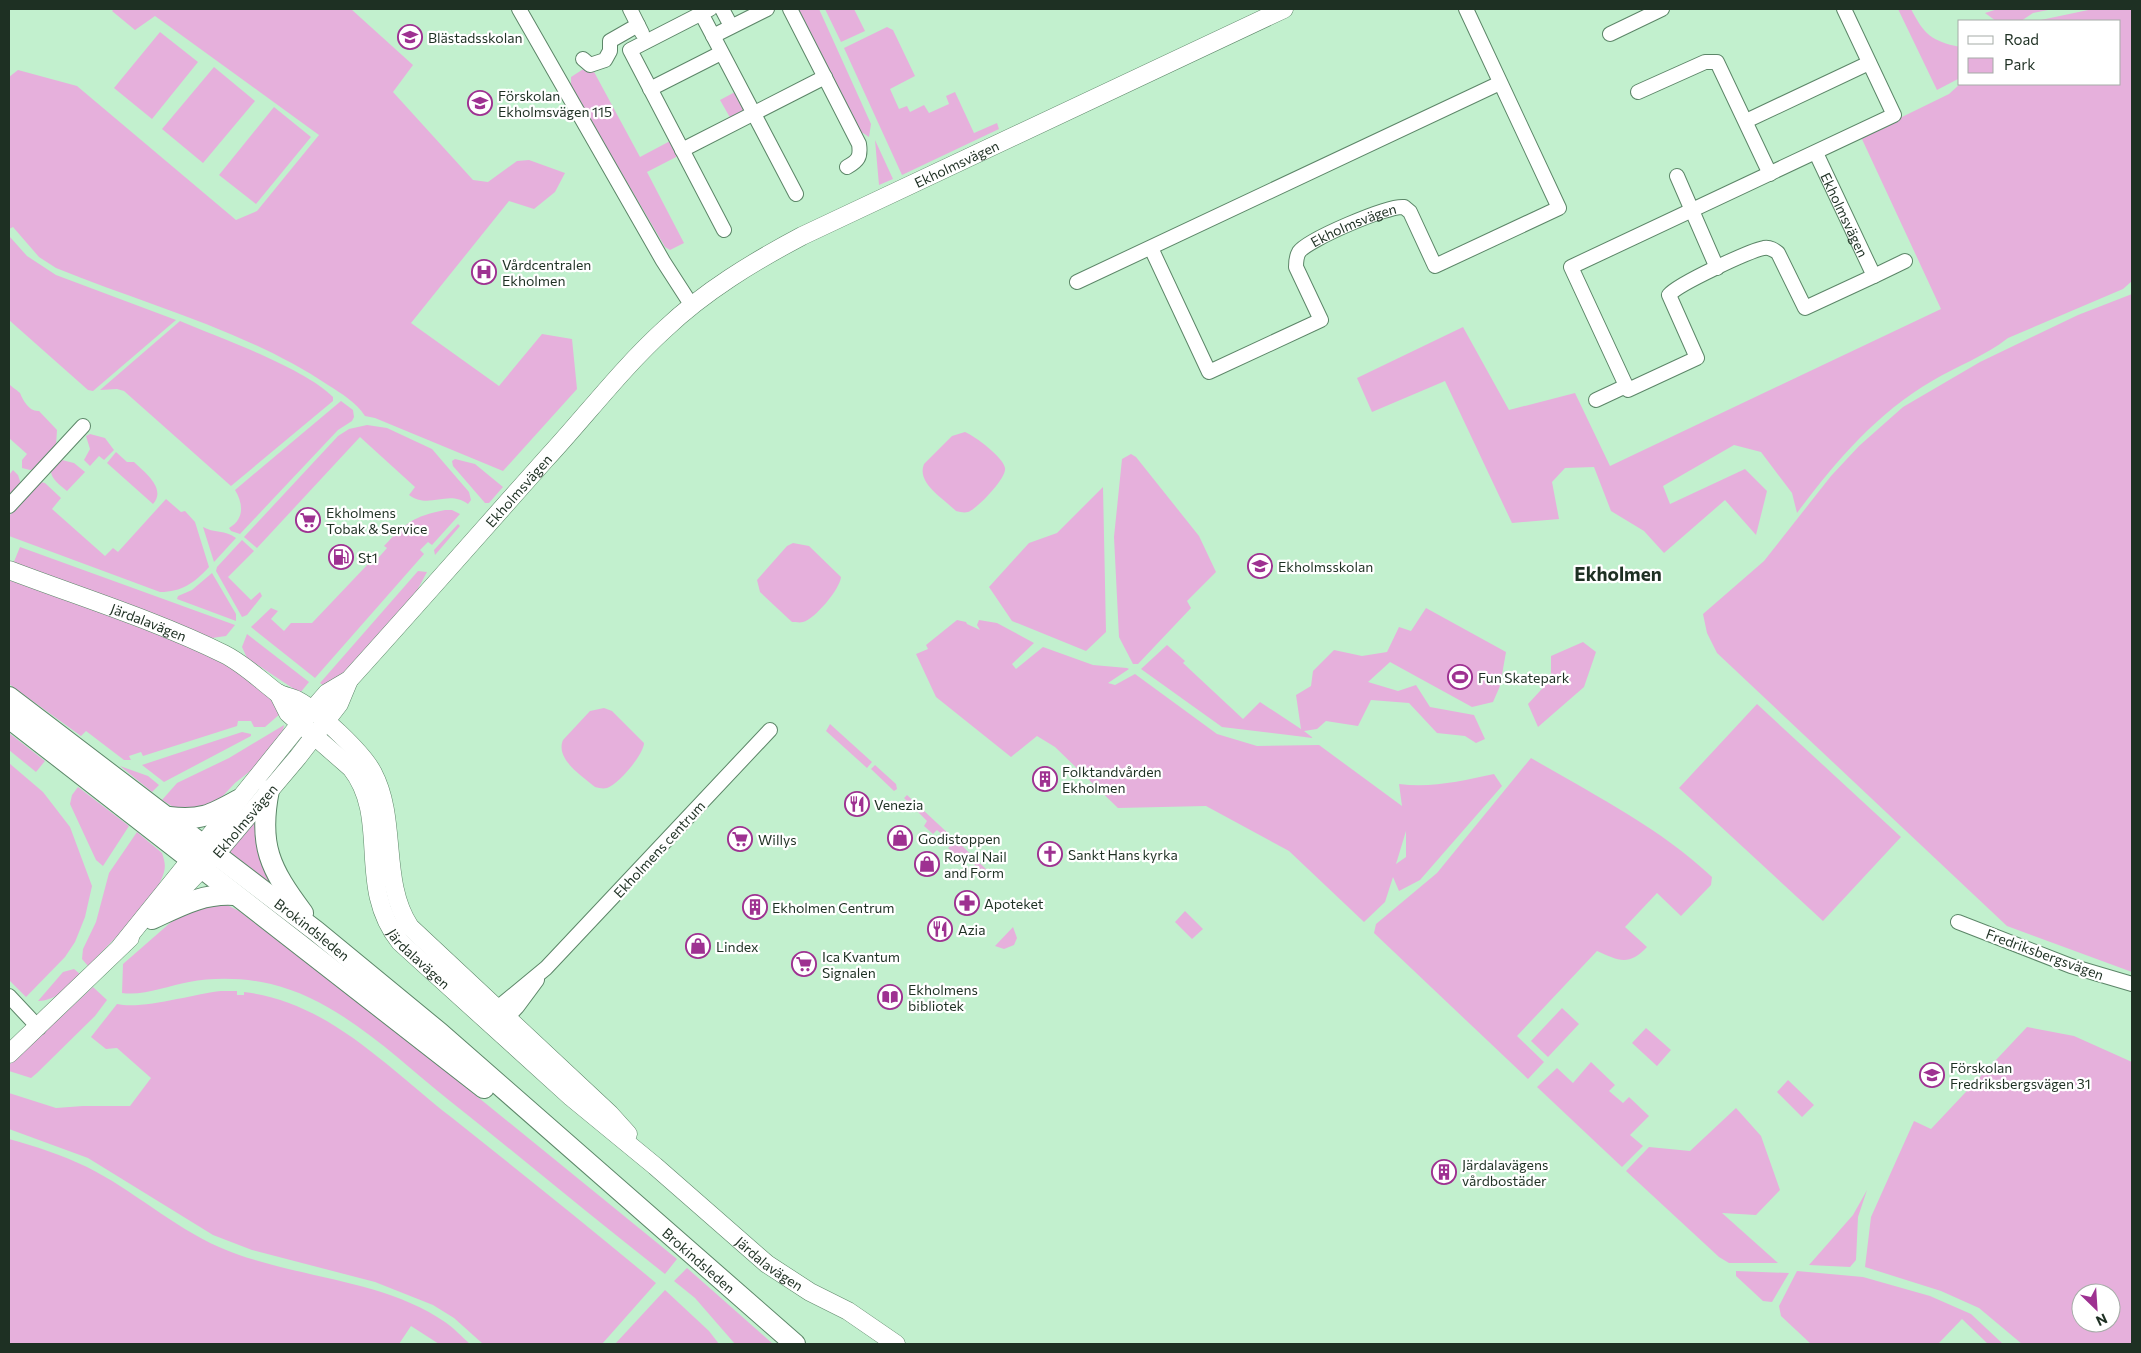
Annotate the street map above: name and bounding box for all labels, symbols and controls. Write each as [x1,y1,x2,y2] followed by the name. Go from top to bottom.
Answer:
[1958,20,2121,85] legend
[397,24,423,50] school or university icon: Blästadsskolan
[428,29,523,46] place label: Blästadsskolan
[2004,30,2039,48] text: Road
[2004,55,2035,73] text: Park
[498,87,612,120] place label: Förskolan Ekholmsvägen 115
[467,90,493,116] school or university icon: Förskolan Ekholmsvägen 115
[911,136,1001,190] street label: Ekholmsvägen
[1818,169,1872,260] street label: Ekholmsvägen
[1307,199,1398,250] street label: Ekholmsvägen
[502,256,591,289] place label: Vårdcentralen Ekholmen
[471,259,497,285] hospital icon: Vårdcentralen Ekholmen
[481,450,555,530] street label: Ekholmsvägen
[326,504,427,537] place label: Ekholmens Tobak & Service
[295,507,321,533] supermarket icon: Ekholmens Tobak & Service
[328,544,354,570] fuel station icon: St1
[358,549,378,566] place label: St1
[1247,553,1273,579] school or university icon: Ekholmsskolan
[1278,558,1373,575] place label: Ekholmsskolan
[1574,562,1662,585] district label: Ekholmen
[108,599,189,644] street label: Järdalavägen
[1447,664,1473,690] sports icon: Fun Skatepark
[1478,669,1570,686] place label: Fun Skatepark
[1062,763,1162,796] place label: Folktandvården Ekholmen
[1032,766,1058,792] building icon: Folktandvården Ekholmen
[208,780,280,861] street label: Ekholmsvägen
[844,791,870,817] restaurant icon: Venezia
[874,796,923,813] place label: Venezia
[610,797,708,901] street label: Ekholmens centrum
[887,825,913,851] shop icon: Godistoppen
[727,826,753,852] supermarket icon: Willys
[918,830,1001,847] place label: Godistoppen
[758,831,797,848] place label: Willys
[1037,841,1063,867] church icon: Sankt Hans kyrka
[1068,846,1178,863] place label: Sankt Hans kyrka
[944,848,1007,881] place label: Royal Nail and Form
[914,851,940,877] shop icon: Royal Nail and Form
[954,890,980,916] pharmacy icon: Apoteket
[271,894,353,964] street label: Brokindsleden
[742,894,768,920] building icon: Ekholmen Centrum
[984,895,1044,912] place label: Apoteket
[772,899,895,916] place label: Ekholmen Centrum
[927,916,953,942] restaurant icon: Azia
[958,921,986,938] place label: Azia
[384,925,454,992] street label: Järdalavägen
[1984,925,2106,983] street label: Fredriksbergsvägen
[685,933,711,959] shop icon: Lindex
[716,938,759,955] place label: Lindex
[822,948,900,981] place label: Ica Kvantum Signalen
[791,951,817,977] supermarket icon: Ica Kvantum Signalen
[908,981,978,1014] place label: Ekholmens bibliotek
[877,984,903,1010] library icon: Ekholmens bibliotek
[1950,1059,2091,1092] place label: Förskolan Fredriksbergsvägen 31
[1919,1062,1945,1088] school or university icon: Förskolan Fredriksbergsvägen 31
[1462,1156,1548,1189] place label: Järdalavägens vårdbostäder
[1431,1159,1457,1185] building icon: Järdalavägens vårdbostäder
[659,1224,739,1296] street label: Brokindsleden
[732,1232,807,1294] street label: Järdalavägen
[2071,1283,2121,1333] north arrow
[2093,1310,2110,1330] text: N

